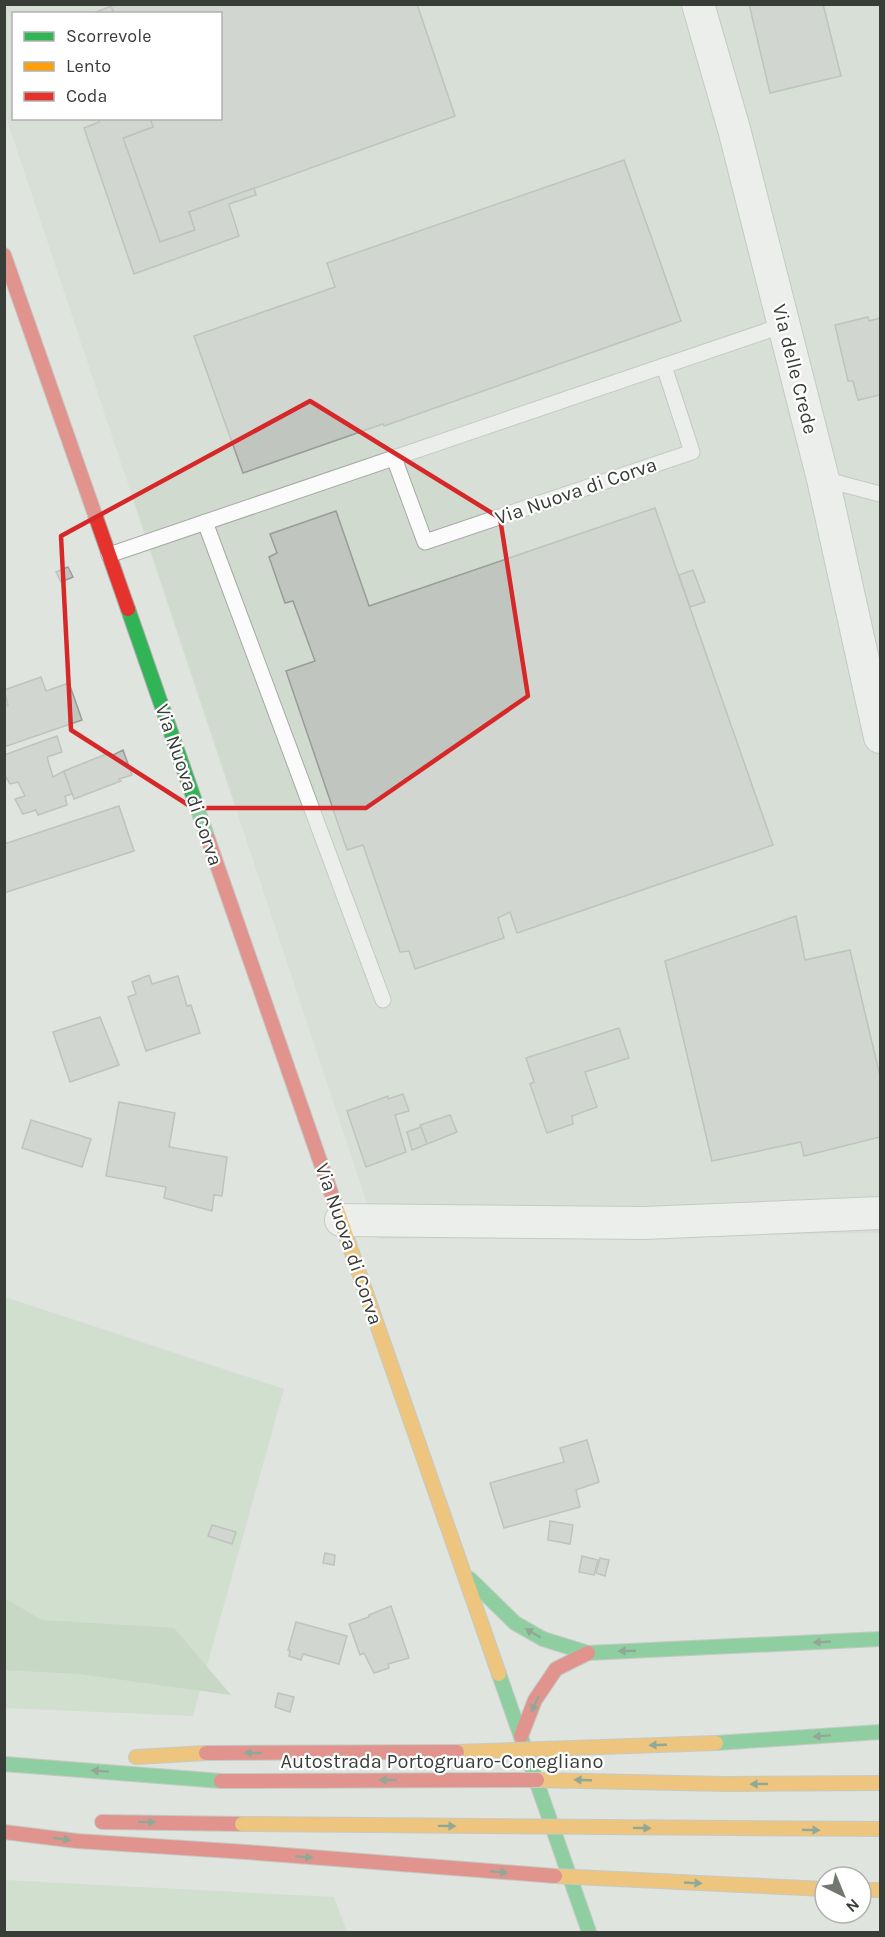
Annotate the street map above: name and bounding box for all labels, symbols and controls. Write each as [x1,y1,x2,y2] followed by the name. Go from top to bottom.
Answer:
[12,12,222,120] legend
[66,25,151,47] text: Scorrevole
[66,55,111,77] text: Lento
[66,85,107,107] text: Coda
[768,302,822,436] street label: Via delle Crede
[492,453,660,529] street label: Via Nuova di Corva
[151,701,227,869] street label: Via Nuova di Corva
[311,1160,387,1328] street label: Via Nuova di Corva
[524,1628,541,1638] one-way arrow
[813,1637,832,1646] one-way arrow
[618,1647,637,1656] one-way arrow
[530,1695,539,1712] one-way arrow
[813,1731,832,1741] one-way arrow
[648,1741,667,1750] one-way arrow
[243,1748,262,1758] one-way arrow
[281,1750,603,1773] street label: Autostrada Portogruaro-Conegliano
[91,1766,110,1776] one-way arrow
[378,1775,397,1785] one-way arrow
[573,1776,592,1785] one-way arrow
[750,1779,769,1789] one-way arrow
[137,1818,156,1827] one-way arrow
[438,1821,457,1830] one-way arrow
[633,1823,652,1832] one-way arrow
[801,1825,820,1835] one-way arrow
[53,1835,72,1844] one-way arrow
[295,1852,314,1861] one-way arrow
[813,1865,873,1925] north arrow
[489,1867,508,1877] one-way arrow
[684,1878,703,1887] one-way arrow
[842,1895,864,1916] text: N

